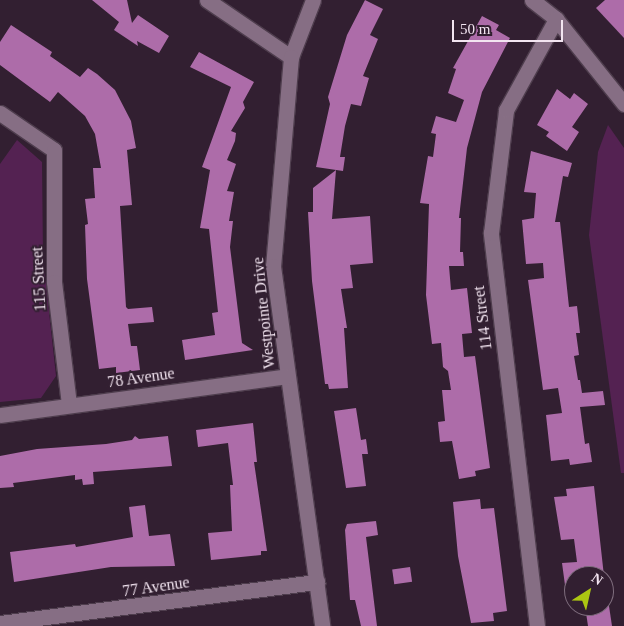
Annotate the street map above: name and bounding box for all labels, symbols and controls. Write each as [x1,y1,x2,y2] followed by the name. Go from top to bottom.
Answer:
[454,10,565,42] scale bar
[460,21,490,37] text: 50 m
[28,246,50,312] street label: 115 Street
[249,256,279,370] street label: Westpointe Drive
[470,285,496,351] street label: 114 Street
[106,364,176,392] street label: 78 Avenue
[564,566,614,616] north arrow
[589,570,606,588] text: N
[121,573,191,601] street label: 77 Avenue

